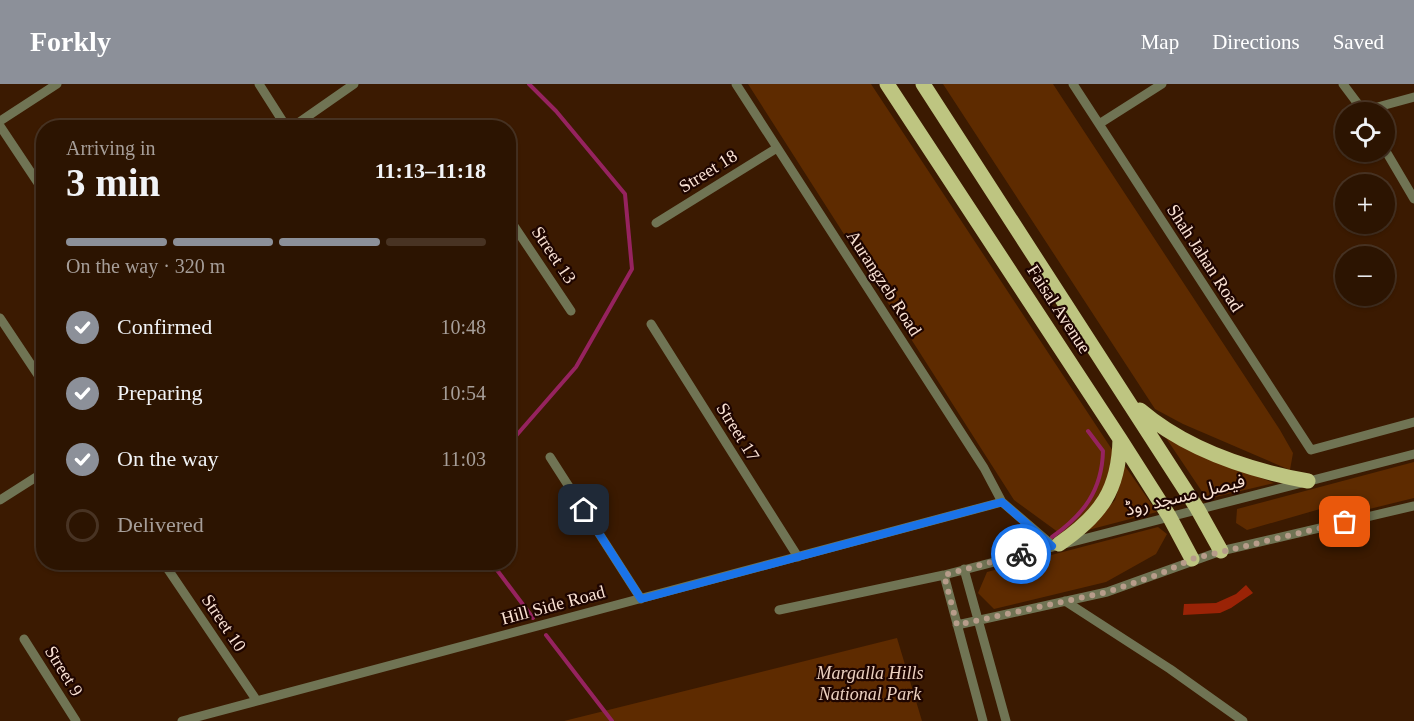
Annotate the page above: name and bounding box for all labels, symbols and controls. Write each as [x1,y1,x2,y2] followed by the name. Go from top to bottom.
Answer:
[30,26,111,57] text: Forkly
[1141,30,1179,54] text: Map
[1212,30,1300,54] text: Directions
[1333,30,1384,54] text: Saved
[1335,102,1395,306] map controls
[1335,102,1395,162] button: locate
[66,137,155,159] text: Arriving in
[675,145,741,197] street label: Street 18
[375,158,486,183] text: 11:13–11:18
[66,161,160,204] text: 3 min
[1335,174,1395,234] button: +
[1163,201,1247,315] street label: Shah Jahan Road
[528,223,580,287] street label: Street 13
[843,227,925,339] street label: Aurangzeb Road
[1335,246,1395,306] button: −
[66,255,225,277] text: On the way · 320 m
[1023,261,1095,357] street label: Faisal Avenue
[66,311,99,344] icon: check
[117,314,212,339] text: Confirmed
[440,316,486,338] text: 10:48
[66,377,99,410] icon: check
[117,380,203,405] text: Preparing
[440,382,486,404] text: 10:54
[712,399,764,465] street label: Street 17
[66,443,99,476] icon: check
[117,446,218,471] text: On the way
[441,448,486,470] text: 11:03
[1123,470,1247,521] street label: فیصل مسجد روڈ
[558,484,609,535] pin
[567,493,600,526] icon: home
[1319,496,1370,547] pin
[1328,505,1361,538] icon: bag
[117,512,204,537] text: Delivered
[991,524,1051,584] courier
[1005,538,1038,571] icon: bike
[499,581,607,629] street label: Hill Side Road
[198,591,250,655] street label: Street 10
[41,642,87,700] street label: Street 9
[816,663,923,704] park label: Margalla Hills National Park

